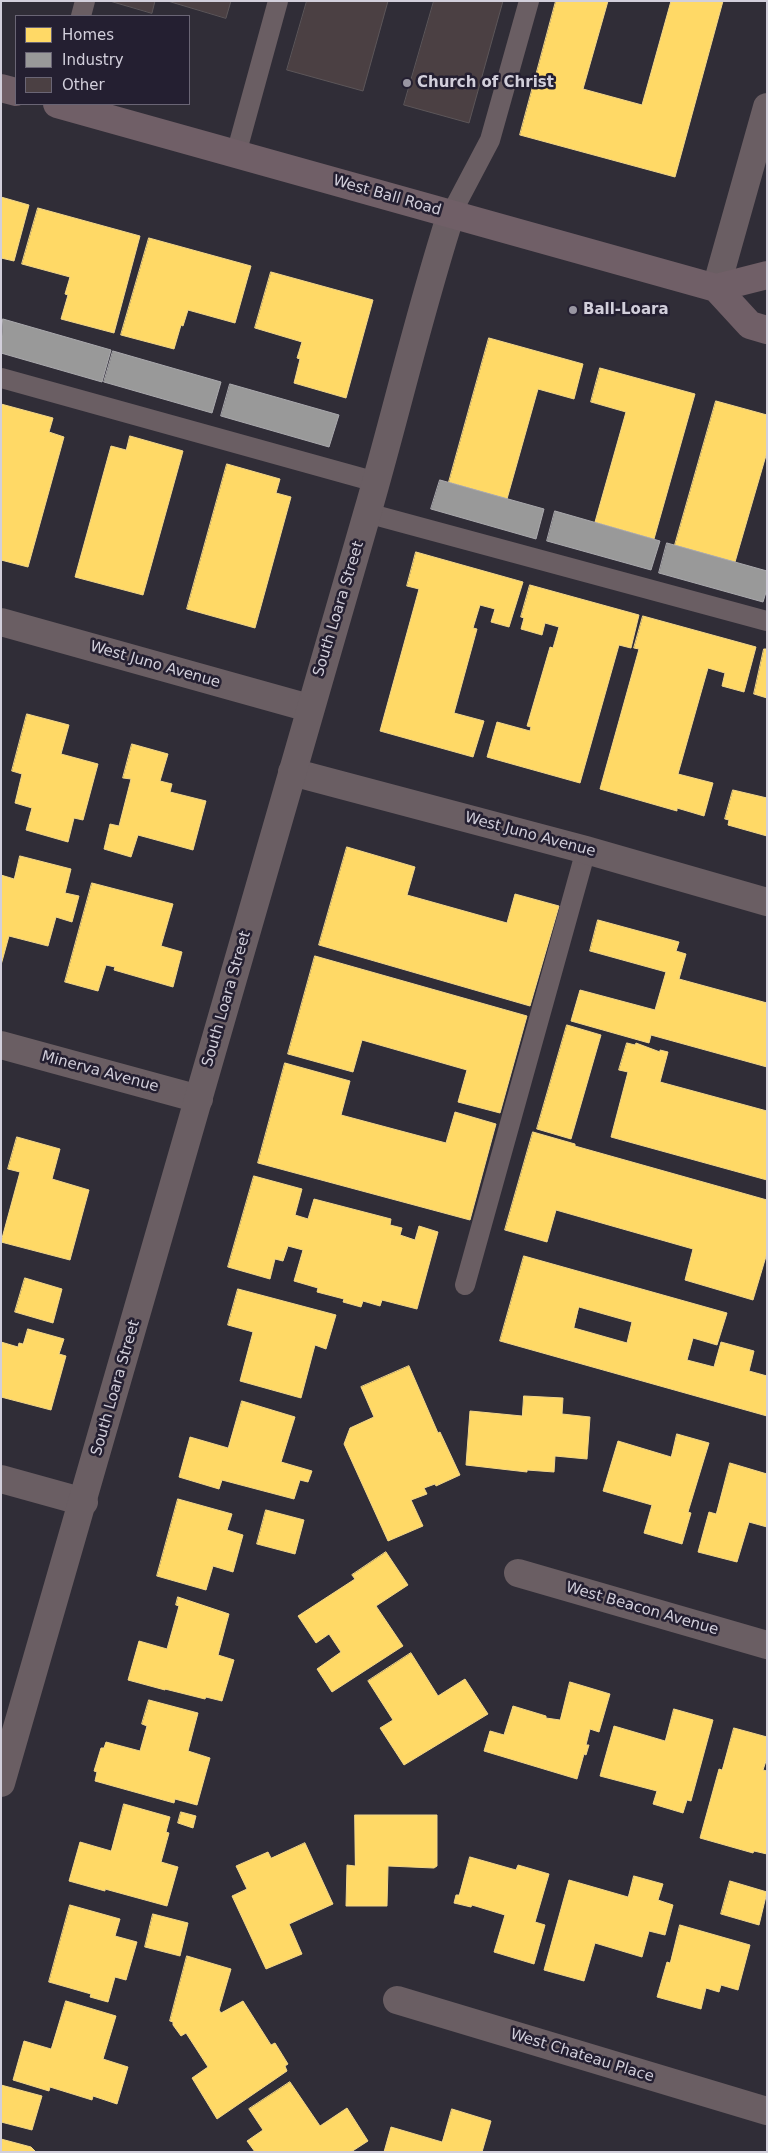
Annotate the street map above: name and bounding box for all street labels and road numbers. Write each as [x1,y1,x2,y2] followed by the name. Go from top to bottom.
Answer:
[331,172,443,220] street label: West Ball Road
[310,539,368,679] street label: South Loara Street
[88,638,222,692] street label: West Juno Avenue
[463,809,597,861] street label: West Juno Avenue
[199,929,255,1069] street label: South Loara Street
[39,1048,161,1096] street label: Minerva Avenue
[88,1318,144,1458] street label: South Loara Street
[564,1579,720,1639] street label: West Beacon Avenue
[508,2026,656,2086] street label: West Chateau Place

